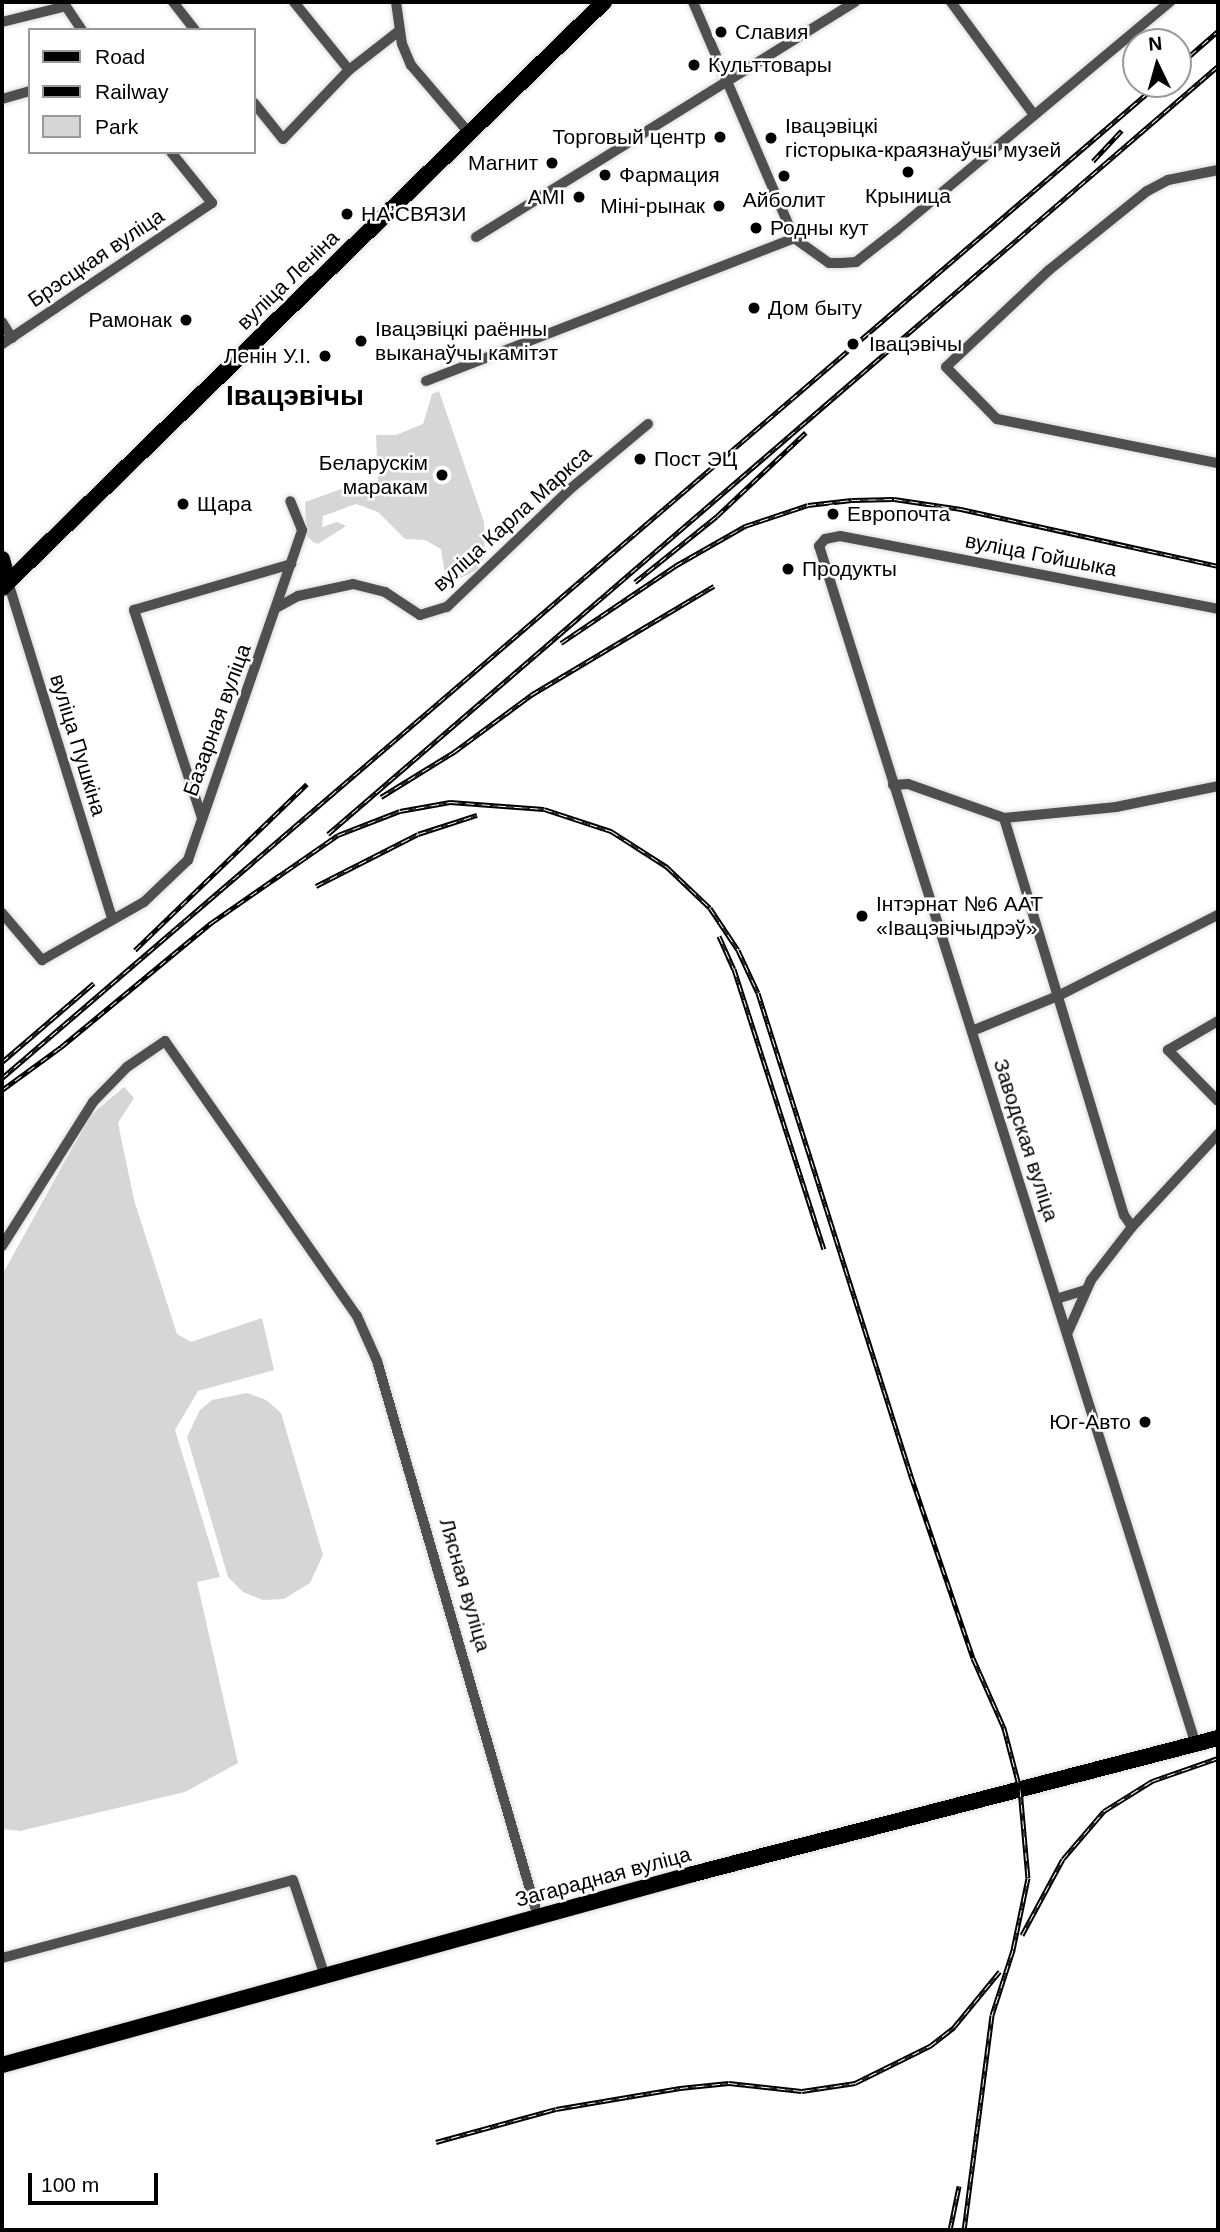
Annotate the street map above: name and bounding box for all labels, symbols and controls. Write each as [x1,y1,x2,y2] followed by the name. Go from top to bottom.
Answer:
[735,19,808,45] place label: Славия
[713,24,729,40] marker: Славия
[28,28,256,154] legend
[1122,28,1192,98] north arrow
[1148,33,1163,55] text: N
[95,45,145,68] text: Road
[708,52,832,78] place label: Культтовары
[686,57,702,73] marker: Культтовары
[95,80,169,103] text: Railway
[785,113,1061,163] place label: Івацэвіцкі гісторыка-краязнаўчы музей
[95,115,138,138] text: Park
[552,124,706,150] place label: Торговый центр
[712,129,728,145] marker: Торговый центр
[763,130,779,146] marker: Івацэвіцкі гісторыка-краязнаўчы музей
[468,150,538,176] place label: Магнит
[544,155,560,171] marker: Магнит
[619,162,720,188] place label: Фармация
[900,164,916,180] marker: Крыница
[597,167,613,183] marker: Фармация
[776,168,792,184] marker: Айболит
[865,183,951,209] place label: Крыница
[528,184,565,210] place label: AMI
[743,187,825,213] place label: Айболит
[571,189,587,205] marker: AMI
[600,193,705,219] place label: Міні-рынак
[711,198,727,214] marker: Міні-рынак
[361,201,466,227] place label: НАʼСВЯЗИ
[23,203,169,313] street label: Брэсцкая вуліца
[339,206,355,222] marker: НАʼСВЯЗИ
[770,215,869,241] place label: Родны кут
[748,220,764,236] marker: Родны кут
[232,225,344,335] street label: вуліца Леніна
[768,295,862,321] place label: Дом быту
[746,300,762,316] marker: Дом быту
[88,307,172,333] place label: Рамонак
[178,312,194,328] marker: Рамонак
[375,316,558,366] place label: Івацэвіцкі раённы выканаўчы камітэт
[869,331,962,357] place label: Івацэвічы
[353,333,369,349] marker: Івацэвіцкі раённы выканаўчы камітэт
[843,334,863,354] marker: Івацэвічы
[224,343,311,369] place label: Ленін У.І.
[317,348,333,364] marker: Ленін У.І.
[226,379,364,413] district label: Івацэвічы
[428,441,596,597] street label: вуліца Карла Маркса
[654,446,737,472] place label: Пост ЭЦ
[319,450,428,500] place label: Беларускім маракам
[632,451,648,467] marker: Пост ЭЦ
[434,467,450,483] marker: Беларускім маракам
[197,491,252,517] place label: Щара
[175,496,191,512] marker: Щара
[847,501,950,527] place label: Европочта
[825,506,841,522] marker: Европочта
[963,528,1119,582] street label: вуліца Гойшыка
[802,556,897,582] place label: Продукты
[780,561,796,577] marker: Продукты
[178,640,256,800] street label: Базарная вуліца
[44,671,112,819] street label: вуліца Пушкіна
[876,891,1043,941] place label: Інтэрнат №6 ААТ «Івацэвічыдрэў»
[854,908,870,924] marker: Інтэрнат №6 ААТ «Івацэвічыдрэў»
[988,1056,1064,1224] street label: Заводская вуліца
[1049,1409,1131,1435] place label: Юг-Авто
[1137,1414,1153,1430] marker: Юг-Авто
[434,1515,496,1655] street label: Лясная вуліца
[512,1841,694,1913] street label: Загарадная вуліца
[32,2158,161,2202] scale bar
[41,2173,99,2196] text: 100 m

